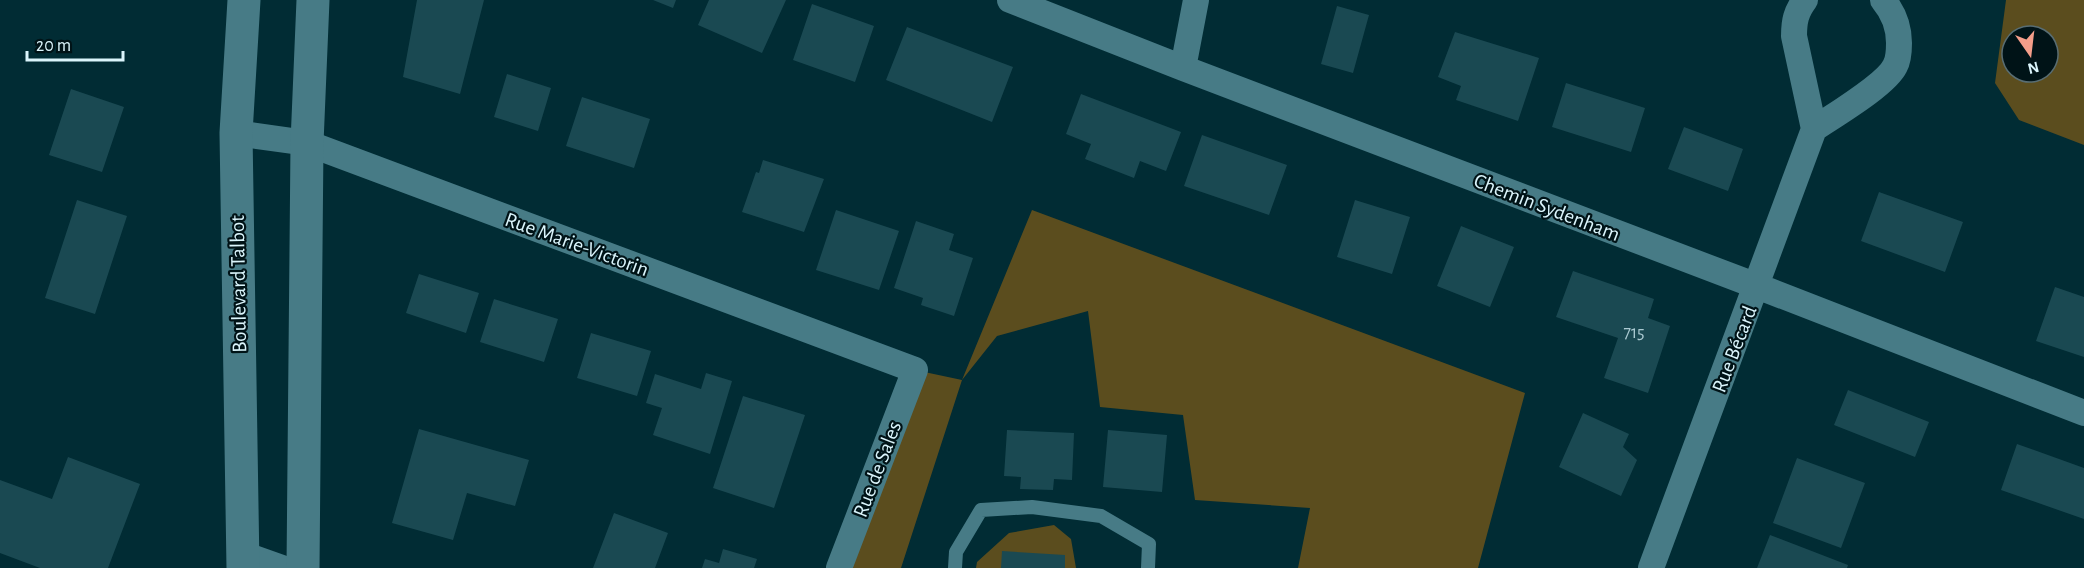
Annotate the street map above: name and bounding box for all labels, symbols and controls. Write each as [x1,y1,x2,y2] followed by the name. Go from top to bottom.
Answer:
[27,24,123,62] scale bar
[2000,24,2060,84] north arrow
[36,37,71,55] text: 20 m
[2026,58,2041,77] text: N
[1471,170,1623,245] street label: Chemin Sydenham
[502,209,652,280] street label: Rue Marie-Victorin
[227,215,250,353] street label: Boulevard Talbot
[1708,303,1761,395] street label: Rue Bécard
[1623,324,1645,342] house number: 715
[850,418,905,520] street label: Rue de Sales

